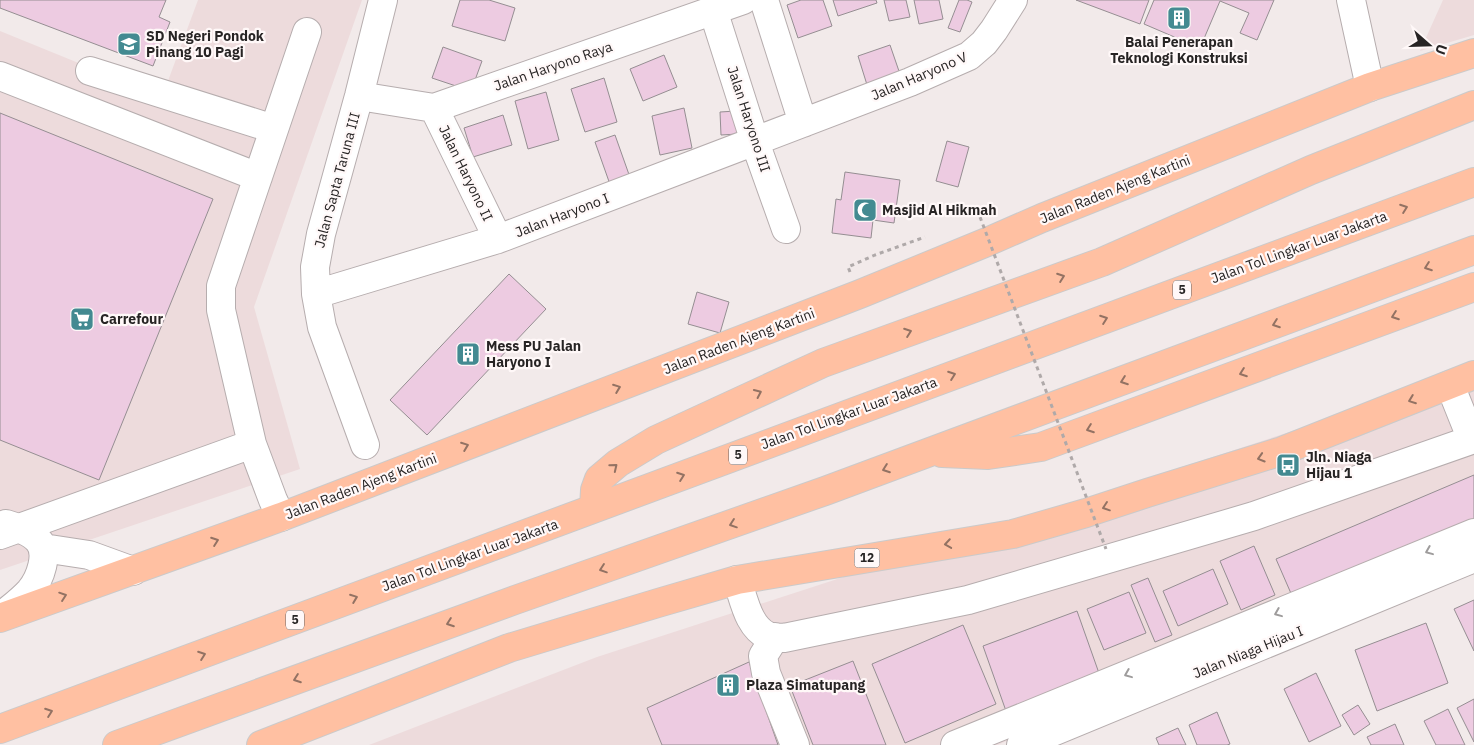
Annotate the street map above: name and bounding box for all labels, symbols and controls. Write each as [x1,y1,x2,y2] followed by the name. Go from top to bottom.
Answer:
[1166,5,1192,31] building icon: Balai Penerapan Teknologi Konstruksi
[1404,20,1454,70] north arrow
[146,27,265,61] place label: SD Negeri Pondok Pinang 10 Pagi
[116,31,142,57] school or university icon: SD Negeri Pondok Pinang 10 Pagi
[1110,33,1248,67] place label: Balai Penerapan Teknologi Konstruksi
[491,37,615,95] street label: Jalan Haryono Raya
[1431,42,1451,57] text: U
[868,48,970,104] street label: Jalan Haryono V
[723,64,775,174] street label: Jalan Haryono III
[310,110,364,250] street label: Jalan Sapta Taruna III
[435,122,497,224] street label: Jalan Haryono II
[1037,151,1193,227] street label: Jalan Raden Ajeng Kartini
[512,189,612,241] street label: Jalan Haryono I
[852,197,878,223] mosque icon: Masjid Al Hikmah
[882,201,997,219] place label: Masjid Al Hikmah
[1399,204,1408,214] one-way arrow
[1209,207,1390,287] street label: Jalan Tol Lingkar Luar Jakarta
[1425,261,1433,271] one-way arrow
[1056,273,1065,283] one-way arrow
[1173,280,1191,300] road number: 5
[661,304,817,378] street label: Jalan Raden Ajeng Kartini
[69,306,95,332] supermarket icon: Carrefour
[100,310,163,328] place label: Carrefour
[1392,310,1400,320] one-way arrow
[1099,315,1108,325] one-way arrow
[1272,318,1281,328] one-way arrow
[903,328,912,338] one-way arrow
[486,337,581,371] place label: Mess PU Jalan Haryono I
[455,341,481,367] building icon: Mess PU Jalan Haryono I
[1239,366,1248,377] one-way arrow
[947,371,955,381] one-way arrow
[759,373,940,453] street label: Jalan Tol Lingkar Luar Jakarta
[1120,375,1128,385] one-way arrow
[612,383,621,394] one-way arrow
[753,389,762,399] one-way arrow
[1409,394,1417,404] one-way arrow
[1087,423,1095,433] one-way arrow
[461,442,469,452] one-way arrow
[729,446,747,464] road number: 5
[1306,448,1372,482] place label: Jln. Niaga Hijau 1
[283,449,439,523] street label: Jalan Raden Ajeng Kartini
[1257,452,1265,462] one-way arrow
[1275,452,1301,478] bus stop icon: Jln. Niaga Hijau 1
[882,463,891,473] one-way arrow
[608,464,617,473] one-way arrow
[676,472,685,482] one-way arrow
[1102,501,1110,511] one-way arrow
[380,515,561,595] street label: Jalan Tol Lingkar Luar Jakarta
[729,518,738,528] one-way arrow
[211,537,219,547] one-way arrow
[944,539,952,549] one-way arrow
[1425,545,1434,555] one-way arrow
[854,548,880,568] road number: 12
[600,563,608,573] one-way arrow
[58,592,66,602] one-way arrow
[349,594,358,604] one-way arrow
[1275,607,1283,617] one-way arrow
[286,610,304,630] road number: 5
[446,617,455,627] one-way arrow
[1190,622,1306,682] street label: Jalan Niaga Hijau I
[197,651,205,661] one-way arrow
[1124,668,1133,678] one-way arrow
[715,672,741,698] building icon: Plaza Simatupang
[294,673,302,683] one-way arrow
[746,676,866,694] place label: Plaza Simatupang
[44,708,53,718] one-way arrow

